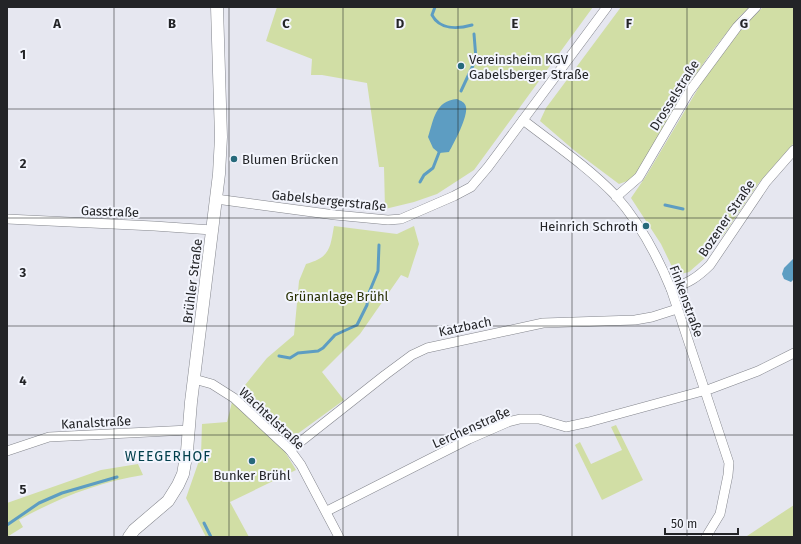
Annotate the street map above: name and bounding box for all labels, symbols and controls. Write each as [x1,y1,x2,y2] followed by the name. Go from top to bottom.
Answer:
[52,16,61,31] text: A
[168,16,176,31] text: B
[282,16,290,31] text: C
[396,16,405,31] text: D
[512,16,519,31] text: E
[626,16,633,31] text: F
[740,16,748,31] text: G
[20,47,26,62] text: 1
[469,52,589,82] place label: Vereinsheim KGV Gabelsberger Straße
[647,57,702,133] street label: Drosselstraße
[456,61,466,71] marker: Vereinsheim KGV Gabelsberger Straße
[242,152,339,167] place label: Blumen Brücken
[229,154,239,164] marker: Blumen Brücken
[20,156,27,171] text: 2
[695,177,758,260] street label: Bozener Straße
[271,187,387,214] street label: Gabelsbergerstraße
[81,203,139,220] street label: Gasstraße
[539,219,638,234] place label: Heinrich Schroth
[641,221,651,231] marker: Heinrich Schroth
[180,238,205,324] street label: Brühler Straße
[667,263,707,339] street label: Finkenstraße
[19,265,27,280] text: 3
[286,289,389,304] park label: Grünanlage Brühl
[437,314,493,339] street label: Katzbach
[19,373,27,388] text: 4
[236,384,307,452] street label: Wachtelstraße
[430,404,512,451] street label: Lerchenstraße
[61,413,131,432] street label: Kanalstraße
[125,448,211,465] district label: WEEGERHOF
[247,456,257,466] marker: Bunker Brühl
[213,468,291,483] place label: Bunker Brühl
[20,482,27,497] text: 5
[665,510,738,536] scale bar
[671,517,697,531] text: 50 m

